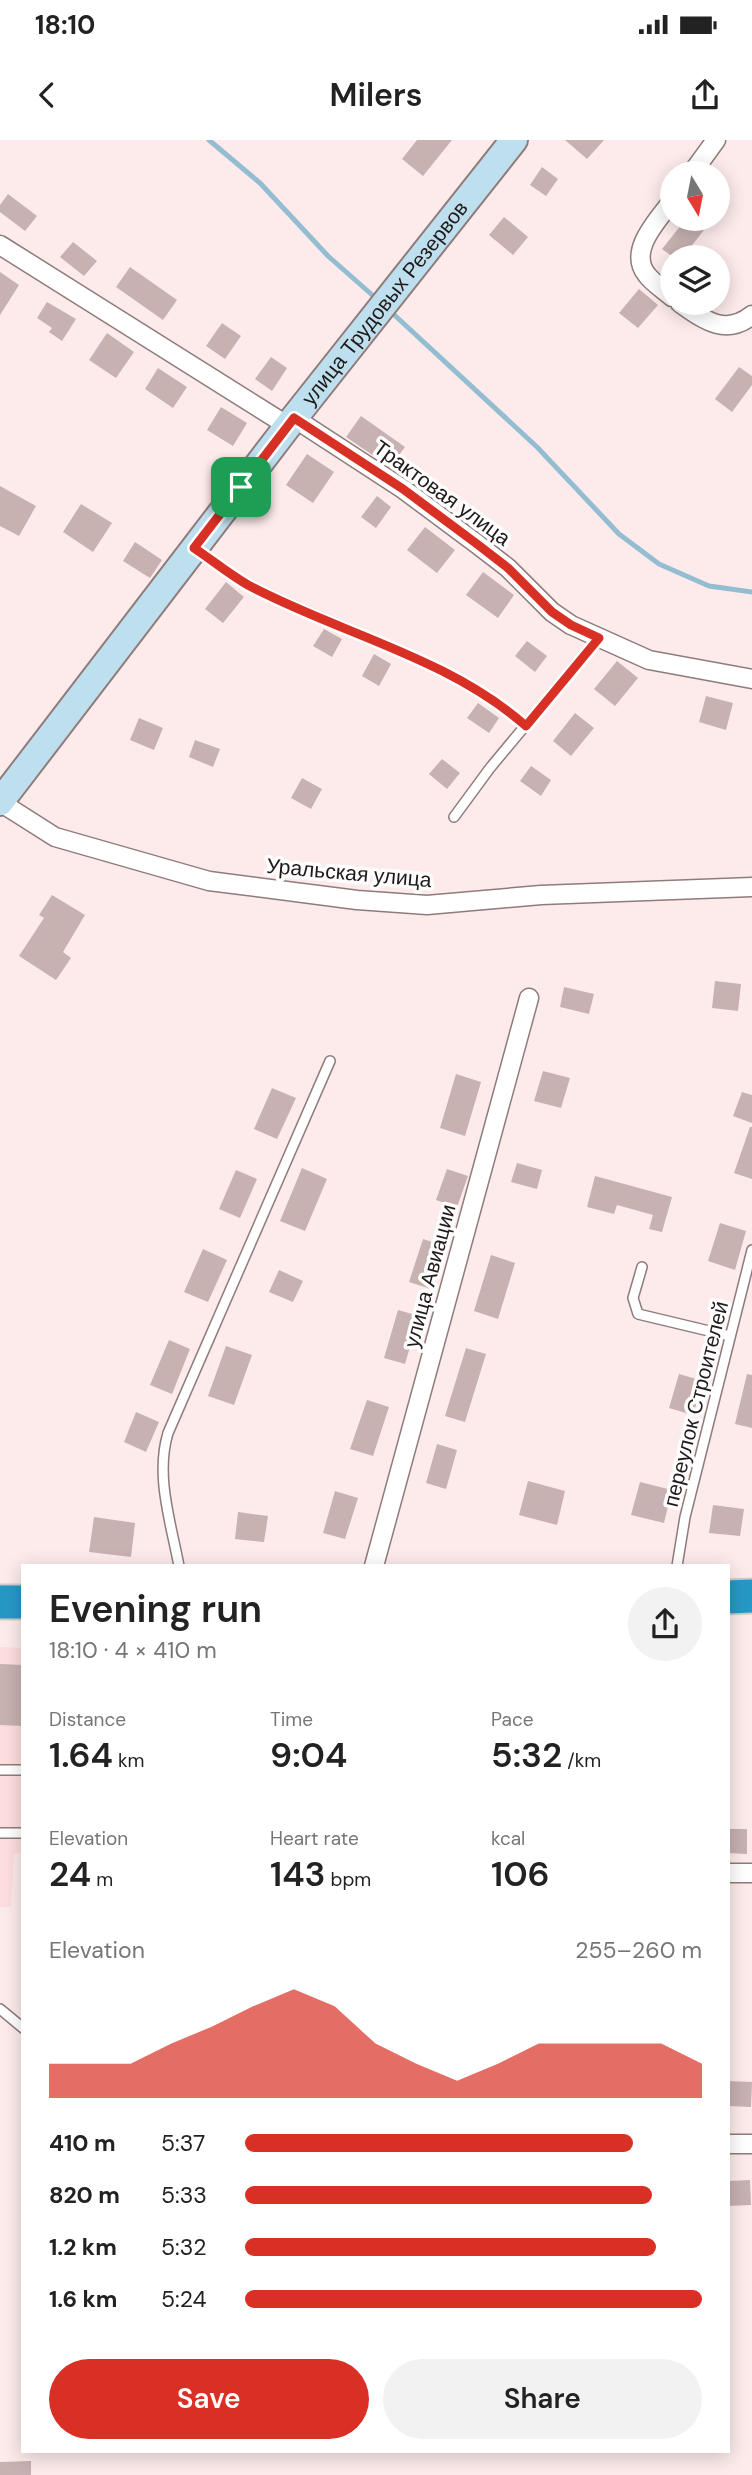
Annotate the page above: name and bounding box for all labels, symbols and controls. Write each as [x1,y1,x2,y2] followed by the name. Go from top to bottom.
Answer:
[35,8,95,42] text: 18:10
[330,74,422,116] text: Milers
[28,76,66,114] icon: back
[686,76,724,114] icon: share
[660,161,730,231] north arrow
[660,161,730,315] map controls
[295,195,474,411] street label: улица Трудовых Резервов
[660,245,730,315] button: layers
[368,434,516,552] street label: Трактовая улица
[211,457,271,517] pin
[222,468,260,506] icon: arrive
[265,852,433,894] street label: Уральская улица
[397,1201,463,1351] street label: улица Авиации
[657,1298,735,1510] street label: переулок Строителей
[49,1584,262,1634] text: Evening run
[628,1587,702,1661] button: share
[49,1635,217,1665] text: 18:10 · 4 × 410 m
[49,1707,126,1732] text: Distance
[270,1707,313,1732] text: Time
[491,1707,534,1732] text: Pace
[49,1732,113,1778] text: 1.64
[270,1732,347,1778] text: 9:04
[491,1732,562,1778] text: 5:32
[113,1748,144,1773] text: km
[562,1748,601,1773] text: /km
[49,1826,128,1851] text: Elevation
[270,1826,359,1851] text: Heart rate
[491,1826,525,1851] text: kcal
[49,1851,91,1897] text: 24
[270,1851,325,1897] text: 143
[491,1851,550,1897] text: 106
[91,1867,113,1892] text: m
[325,1867,371,1892] text: bpm
[49,1935,145,1965] text: Elevation
[575,1935,702,1965] text: 255–260 m
[49,2128,116,2158] text: 410 m
[161,2128,205,2158] text: 5:37
[49,2180,120,2210] text: 820 m
[161,2180,207,2210] text: 5:33
[49,2232,117,2262] text: 1.2 km
[161,2232,207,2262] text: 5:32
[49,2284,117,2314] text: 1.6 km
[161,2284,207,2314] text: 5:24
[49,2359,369,2439] button: Save
[383,2359,702,2439] button: Share

